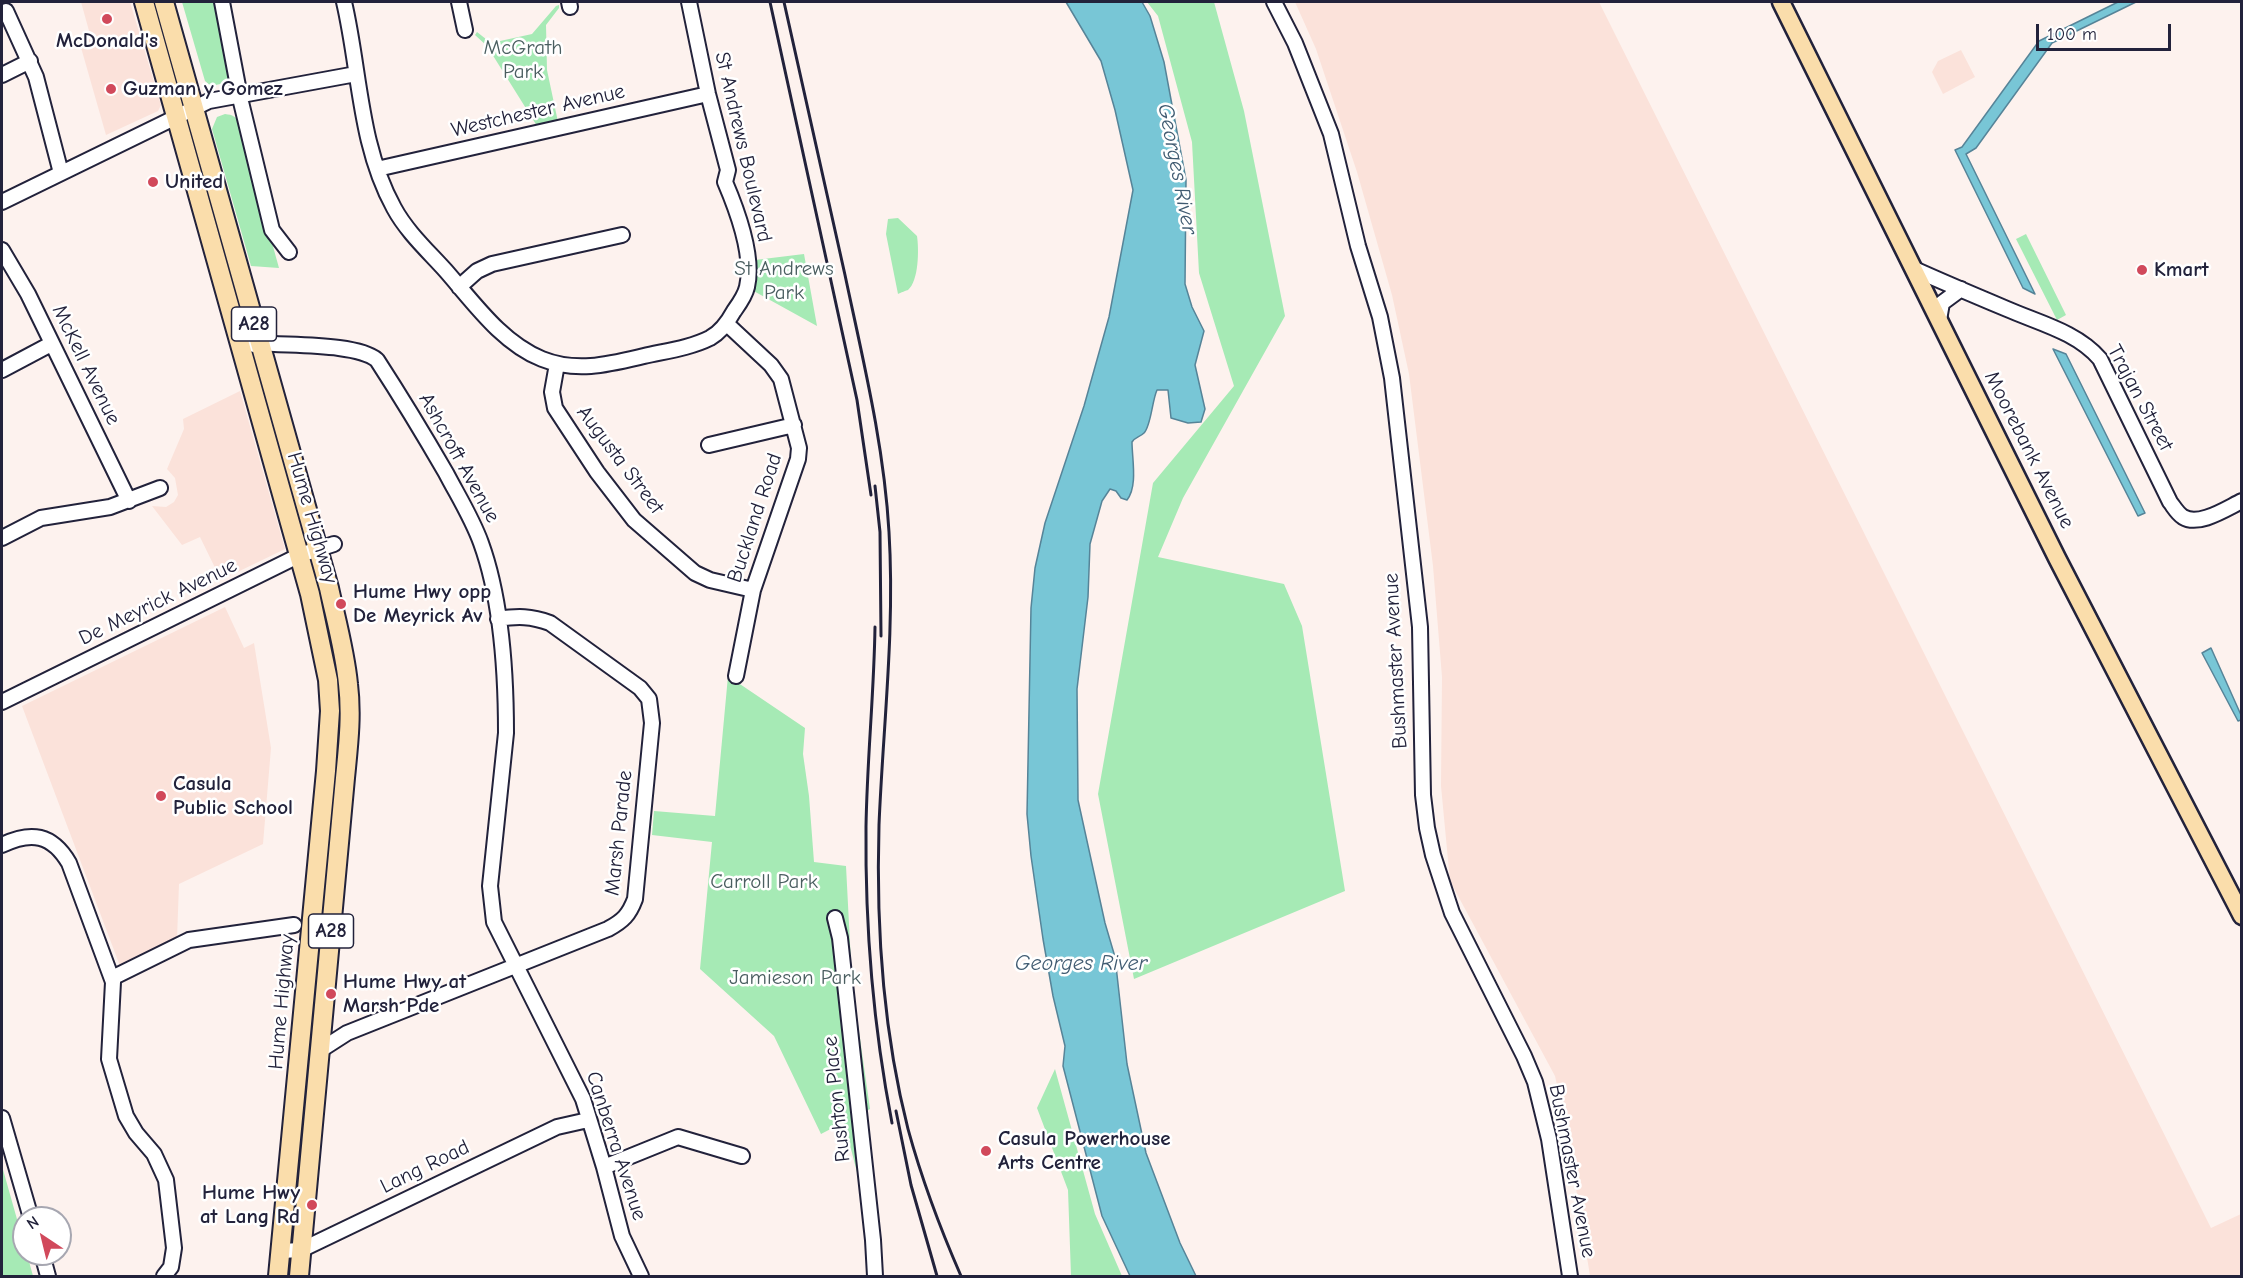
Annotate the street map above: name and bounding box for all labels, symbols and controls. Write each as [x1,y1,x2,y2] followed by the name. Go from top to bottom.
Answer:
[100,12,114,26] marker: McDonald's
[2039,12,2174,50] scale bar
[2047,24,2097,45] text: 100 m
[56,28,158,54] place label: McDonald's
[484,35,562,85] park label: McGrath Park
[709,49,777,245] street label: St Andrews Boulevard
[123,76,283,102] place label: Guzman y Gomez
[449,79,627,143] street label: Westchester Avenue
[104,82,118,96] marker: Guzman y Gomez
[1151,101,1203,237] water label: Georges River
[165,169,223,195] place label: United
[146,175,160,189] marker: United
[734,256,834,306] park label: St Andrews Park
[2154,257,2209,283] place label: Kmart
[2135,263,2149,277] marker: Kmart
[46,301,126,429] street label: McKell Avenue
[232,307,276,341] road number: A28
[2101,341,2179,455] street label: Trajan Street
[1978,367,2080,533] street label: Moorebank Avenue
[413,389,505,527] street label: Ashcroft Avenue
[571,401,669,519] street label: Augusta Street
[281,449,343,587] street label: Hume Highway
[722,450,788,586] street label: Buckland Road
[75,553,241,651] street label: De Meyrick Avenue
[1379,573,1413,749] street label: Bushmaster Avenue
[353,579,491,629] place label: Hume Hwy opp De Meyrick Av
[334,597,348,611] marker: Hume Hwy opp De Meyrick Av
[600,769,638,897] street label: Marsh Parade
[173,771,293,821] place label: Casula Public School
[154,789,168,803] marker: Casula Public School
[710,869,818,895] park label: Carroll Park
[308,914,354,948] road number: A28
[264,933,300,1071] street label: Hume Highway
[1015,951,1147,977] water label: Georges River
[729,965,861,991] park label: Jamieson Park
[343,969,466,1019] place label: Hume Hwy at Marsh Pde
[324,987,338,1001] marker: Hume Hwy at Marsh Pde
[818,1035,856,1163] street label: Rushton Place
[580,1068,652,1224] street label: Canberra Avenue
[1543,1082,1601,1260] street label: Bushmaster Avenue
[998,1126,1171,1176] place label: Casula Powerhouse Arts Centre
[376,1135,474,1199] street label: Lang Road
[979,1144,993,1158] marker: Casula Powerhouse Arts Centre
[200,1180,300,1230] place label: Hume Hwy at Lang Rd
[305,1198,319,1212] marker: Hume Hwy at Lang Rd
[12,1206,72,1266] north arrow
[23,1213,42,1233] text: N

